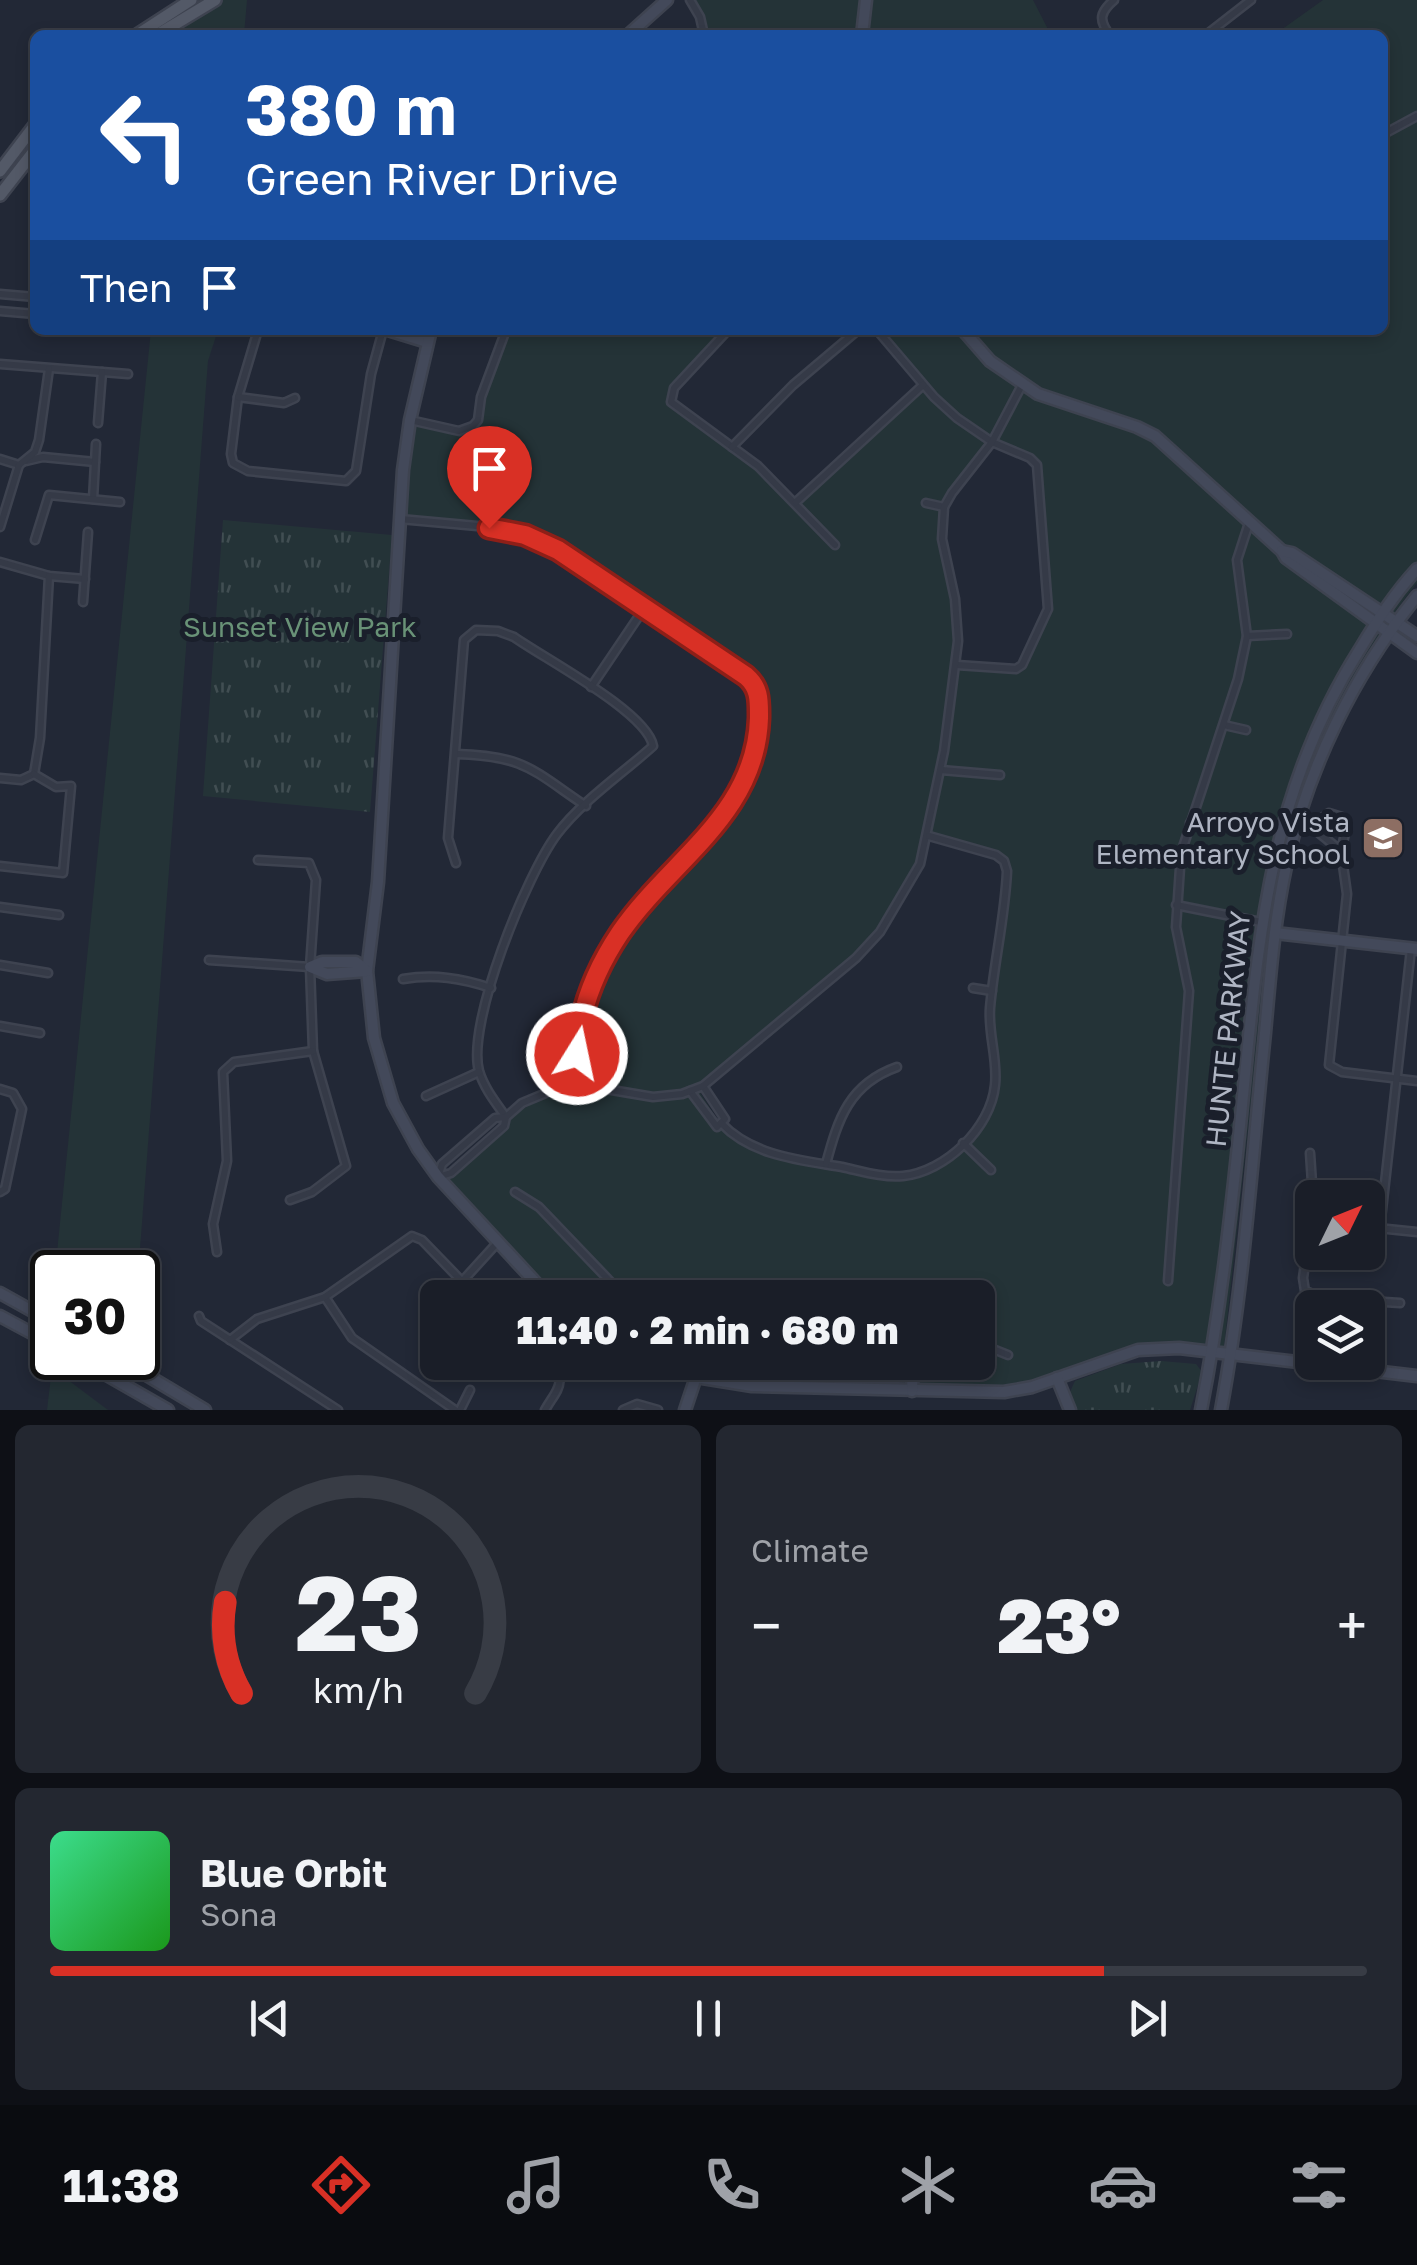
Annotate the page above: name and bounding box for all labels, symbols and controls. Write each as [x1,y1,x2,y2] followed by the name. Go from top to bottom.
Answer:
[245,66,457,150] text: 380 m
[80,70,210,200] icon: left
[245,151,618,205] text: Green River Drive
[192,260,247,315] icon: arrive
[80,265,172,310] text: Then
[447,426,532,529] pin
[462,441,517,496] icon: arrive
[183,610,417,643] park label: Sunset View Park
[1096,805,1350,870] place label: Arroyo Vista Elementary School
[1360,815,1406,861] school or university icon: Arroyo Vista Elementary School
[1199,909,1256,1149] street label: HUNTE PARKWAY
[525,1002,629,1106] position arrow
[1295,1180,1385,1270] north arrow
[1295,1180,1385,1380] map controls
[30,1250,160,1380] speed limit sign: 30
[1295,1290,1385,1380] button: layers
[516,1307,899,1352] text: 11:40 · 2 min · 680 m
[751,1531,869,1569] text: Climate
[295,1549,421,1674] text: 23
[997,1579,1121,1670] text: 23°
[751,1592,781,1658] text: −
[1337,1592,1367,1658] text: +
[313,1668,403,1711] text: km/h
[200,1850,387,1895] text: Blue Orbit
[200,1895,277,1933] text: Sona
[242,1991,297,2046] icon: previous
[681,1991,736,2046] icon: pause
[1120,1991,1175,2046] icon: next
[306,2150,376,2220] icon: directions
[501,2150,571,2220] icon: music
[697,2150,767,2220] icon: phone
[893,2150,963,2220] icon: climate
[1088,2150,1158,2220] icon: car
[1284,2150,1354,2220] icon: filters
[63,2158,180,2212] text: 11:38

